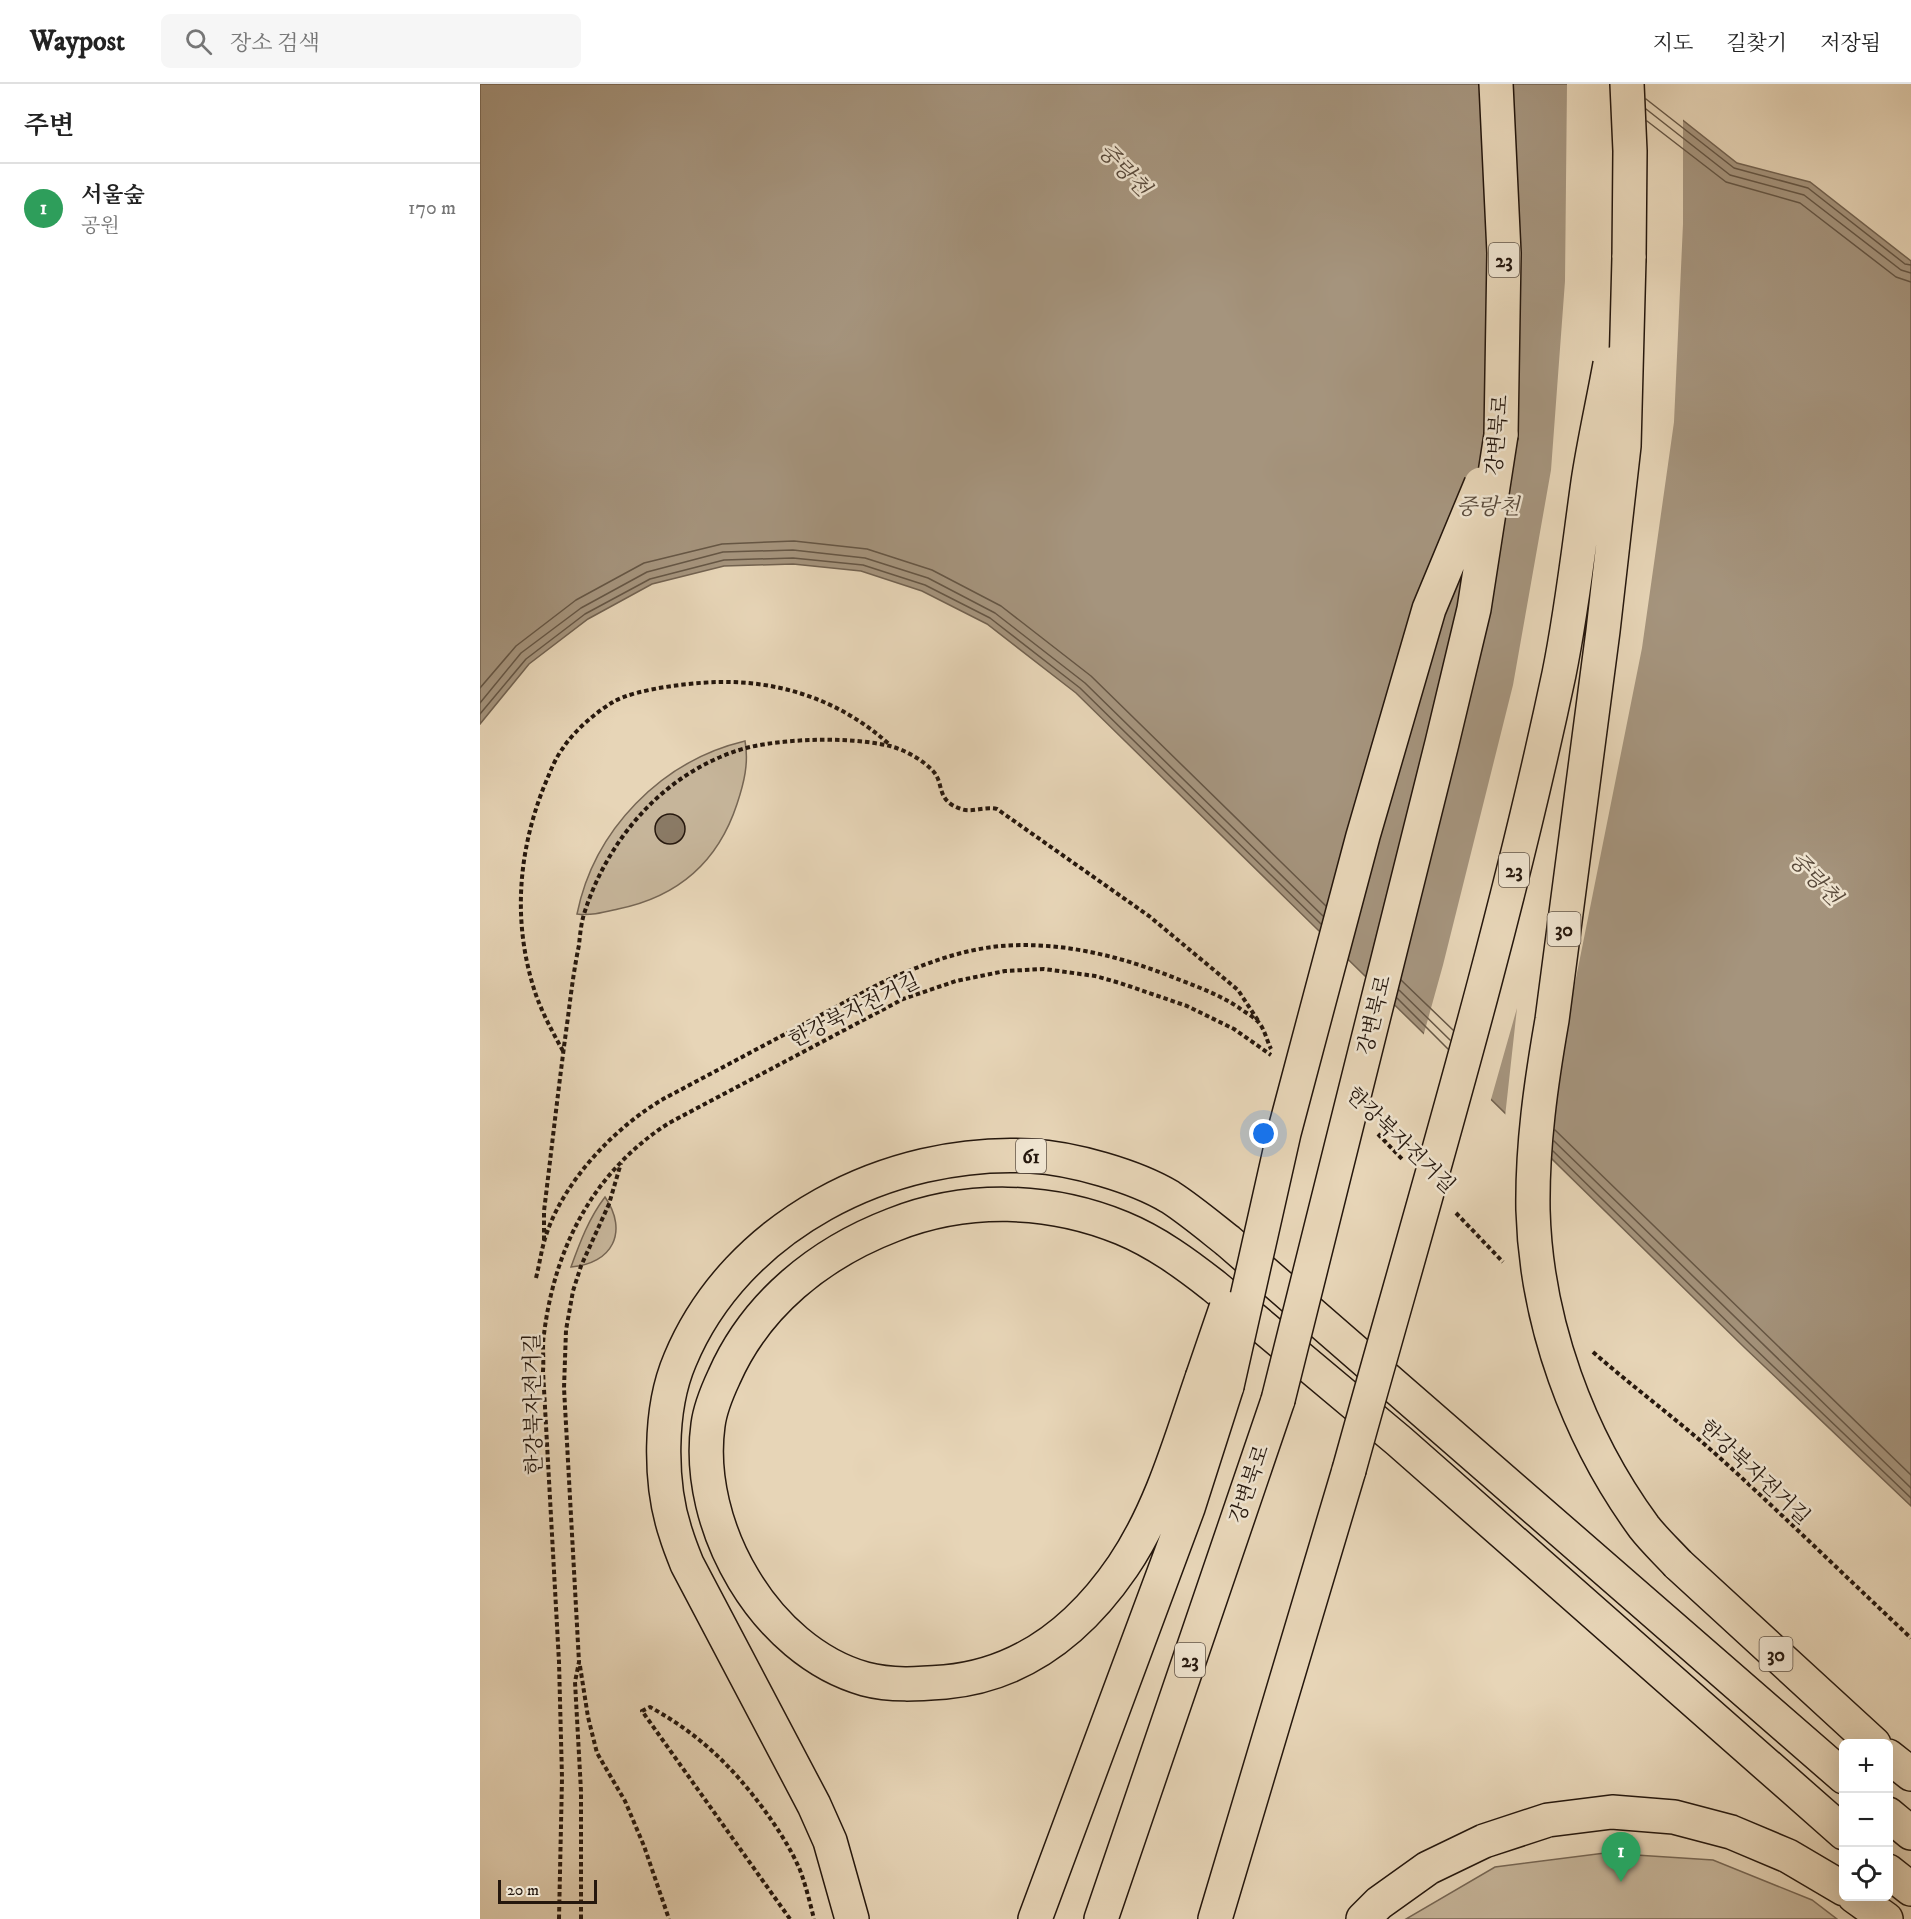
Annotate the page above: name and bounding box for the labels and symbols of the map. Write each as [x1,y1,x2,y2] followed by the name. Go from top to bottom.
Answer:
[1092,138,1157,204] water label: 중랑천
[1489,243,1519,277] road number: 23
[1482,394,1514,477] street label: 강변북로
[1456,494,1522,521] water label: 중랑천
[1783,847,1848,913] water label: 중랑천
[1499,853,1529,887] road number: 23
[1548,912,1580,946] road number: 30
[785,968,924,1054] street label: 한강북자전거길
[1353,973,1397,1058] street label: 강변북로
[1340,1082,1460,1199] street label: 한강북자전거길
[1249,1119,1278,1148] your location
[1016,1139,1046,1173] road number: 61
[520,1333,548,1475] street label: 한강북자전거길
[1694,1415,1815,1531] street label: 한강북자전거길
[1224,1442,1275,1527] street label: 강변북로
[1760,1637,1792,1671] road number: 30
[1175,1643,1205,1677] road number: 23
[1602,1832,1640,1882] pin: 1
[498,1877,597,1904] scale bar

